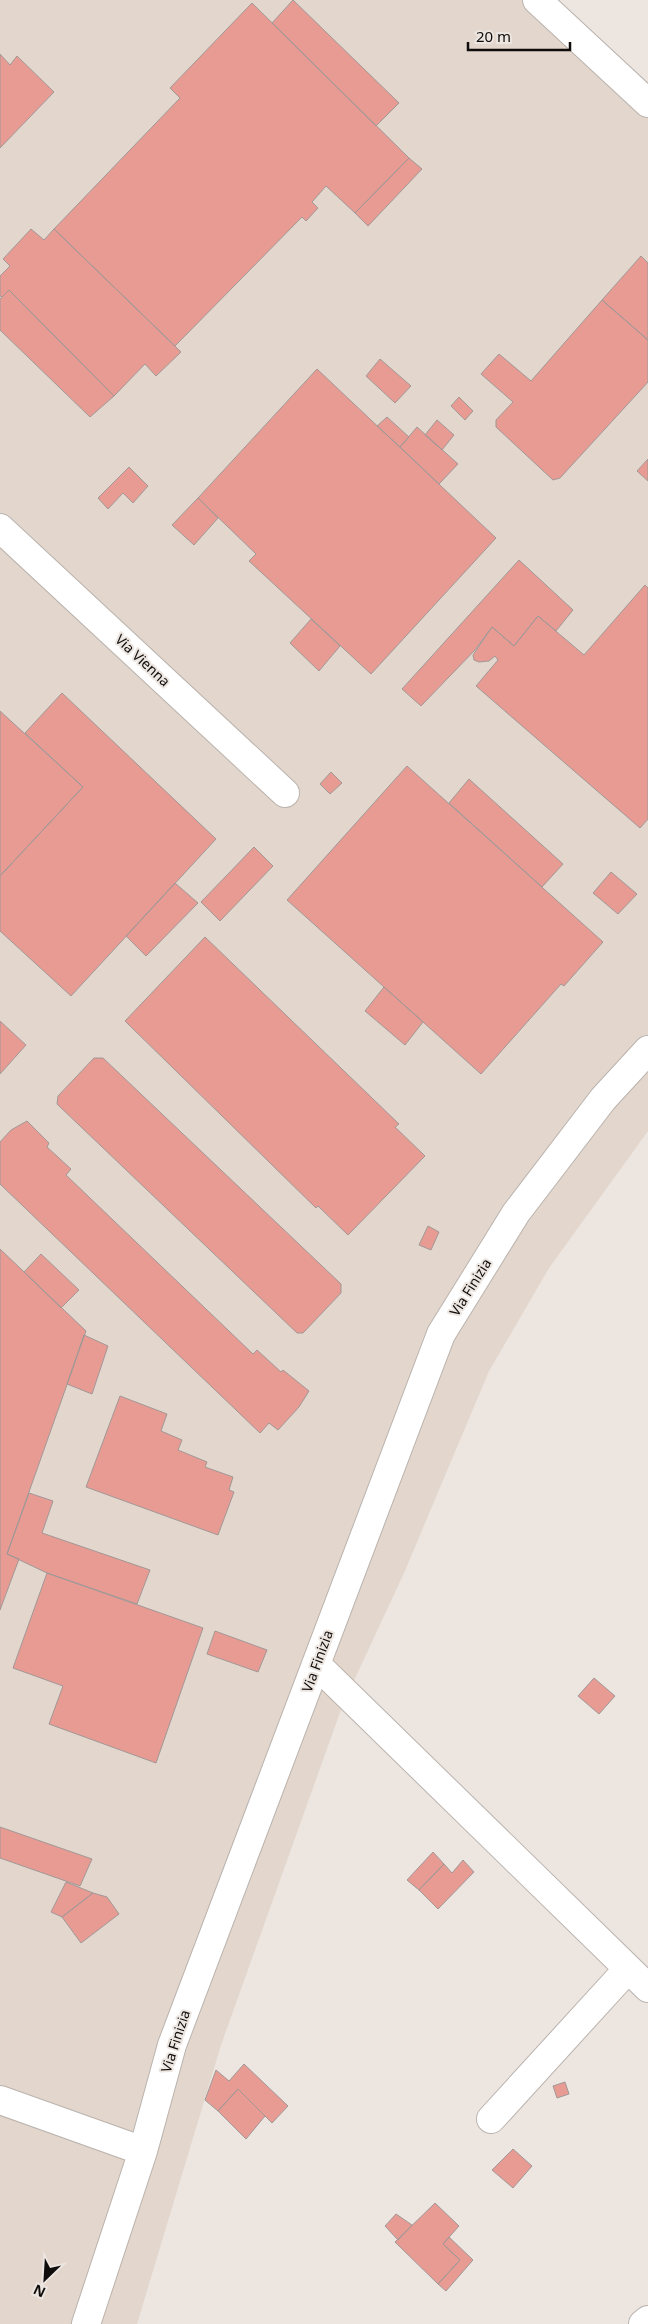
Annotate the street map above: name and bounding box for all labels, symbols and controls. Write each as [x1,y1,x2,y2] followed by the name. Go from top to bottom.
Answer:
[468,20,570,52] scale bar
[476,26,511,46] text: 20 m
[111,630,175,690] street label: Via Vienna
[445,1255,495,1319] street label: Via Finizia
[297,1627,337,1695] street label: Via Finizia
[156,2007,194,2075] street label: Via Finizia
[20,2254,70,2304] north arrow
[30,2280,48,2302] text: N

